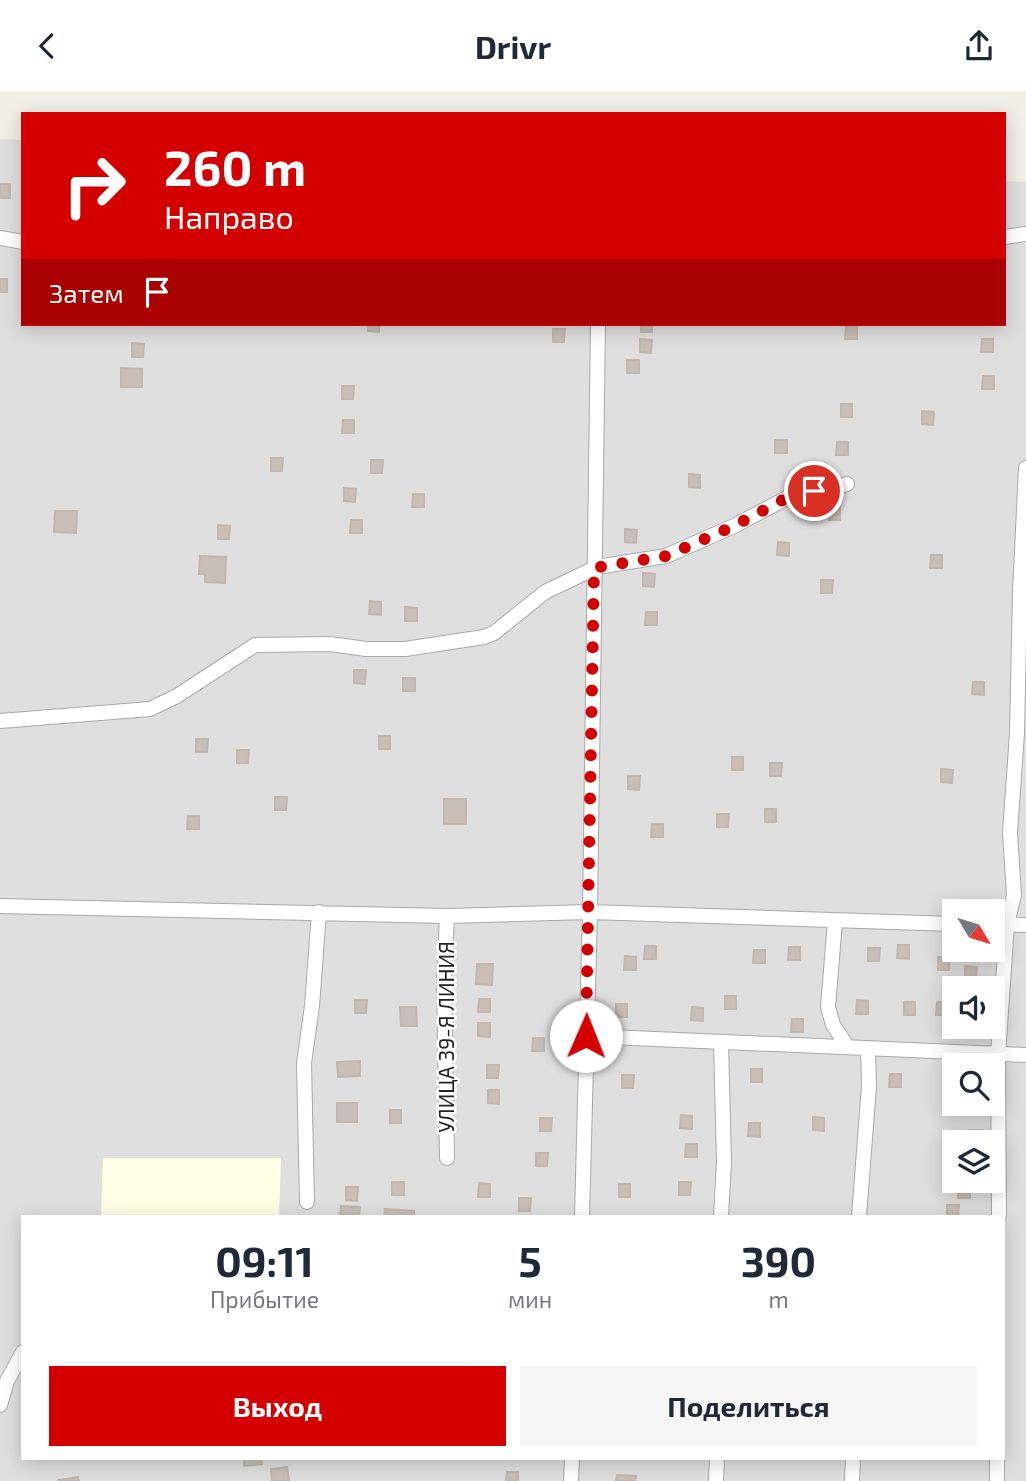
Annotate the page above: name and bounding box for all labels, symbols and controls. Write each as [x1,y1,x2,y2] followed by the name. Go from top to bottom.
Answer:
[28,27,66,65] icon: back
[475,27,551,65] text: Drivr
[960,27,998,65] icon: share
[164,137,306,196] text: 260 m
[49,140,140,231] icon: right
[164,197,294,235] text: Направо
[138,273,176,311] icon: arrive
[49,277,124,308] text: Затем
[784,461,844,521] pin
[795,472,833,510] icon: arrive
[942,899,1004,963] north arrow
[942,899,1005,1193] map controls
[433,941,458,1133] street label: УЛИЦА 39-Я ЛИНИЯ
[942,976,1005,1039] button: sound
[549,999,623,1073] position arrow
[942,1053,1005,1116] button: search
[942,1130,1005,1193] button: layers
[215,1235,314,1285] text: 09:11
[518,1235,542,1285] text: 5
[741,1235,816,1285] text: 390
[210,1285,319,1313] text: Прибытие
[508,1285,552,1313] text: мин
[768,1285,789,1313] text: m
[49,1366,506,1446] button: Выход
[520,1366,977,1446] button: Поделиться

